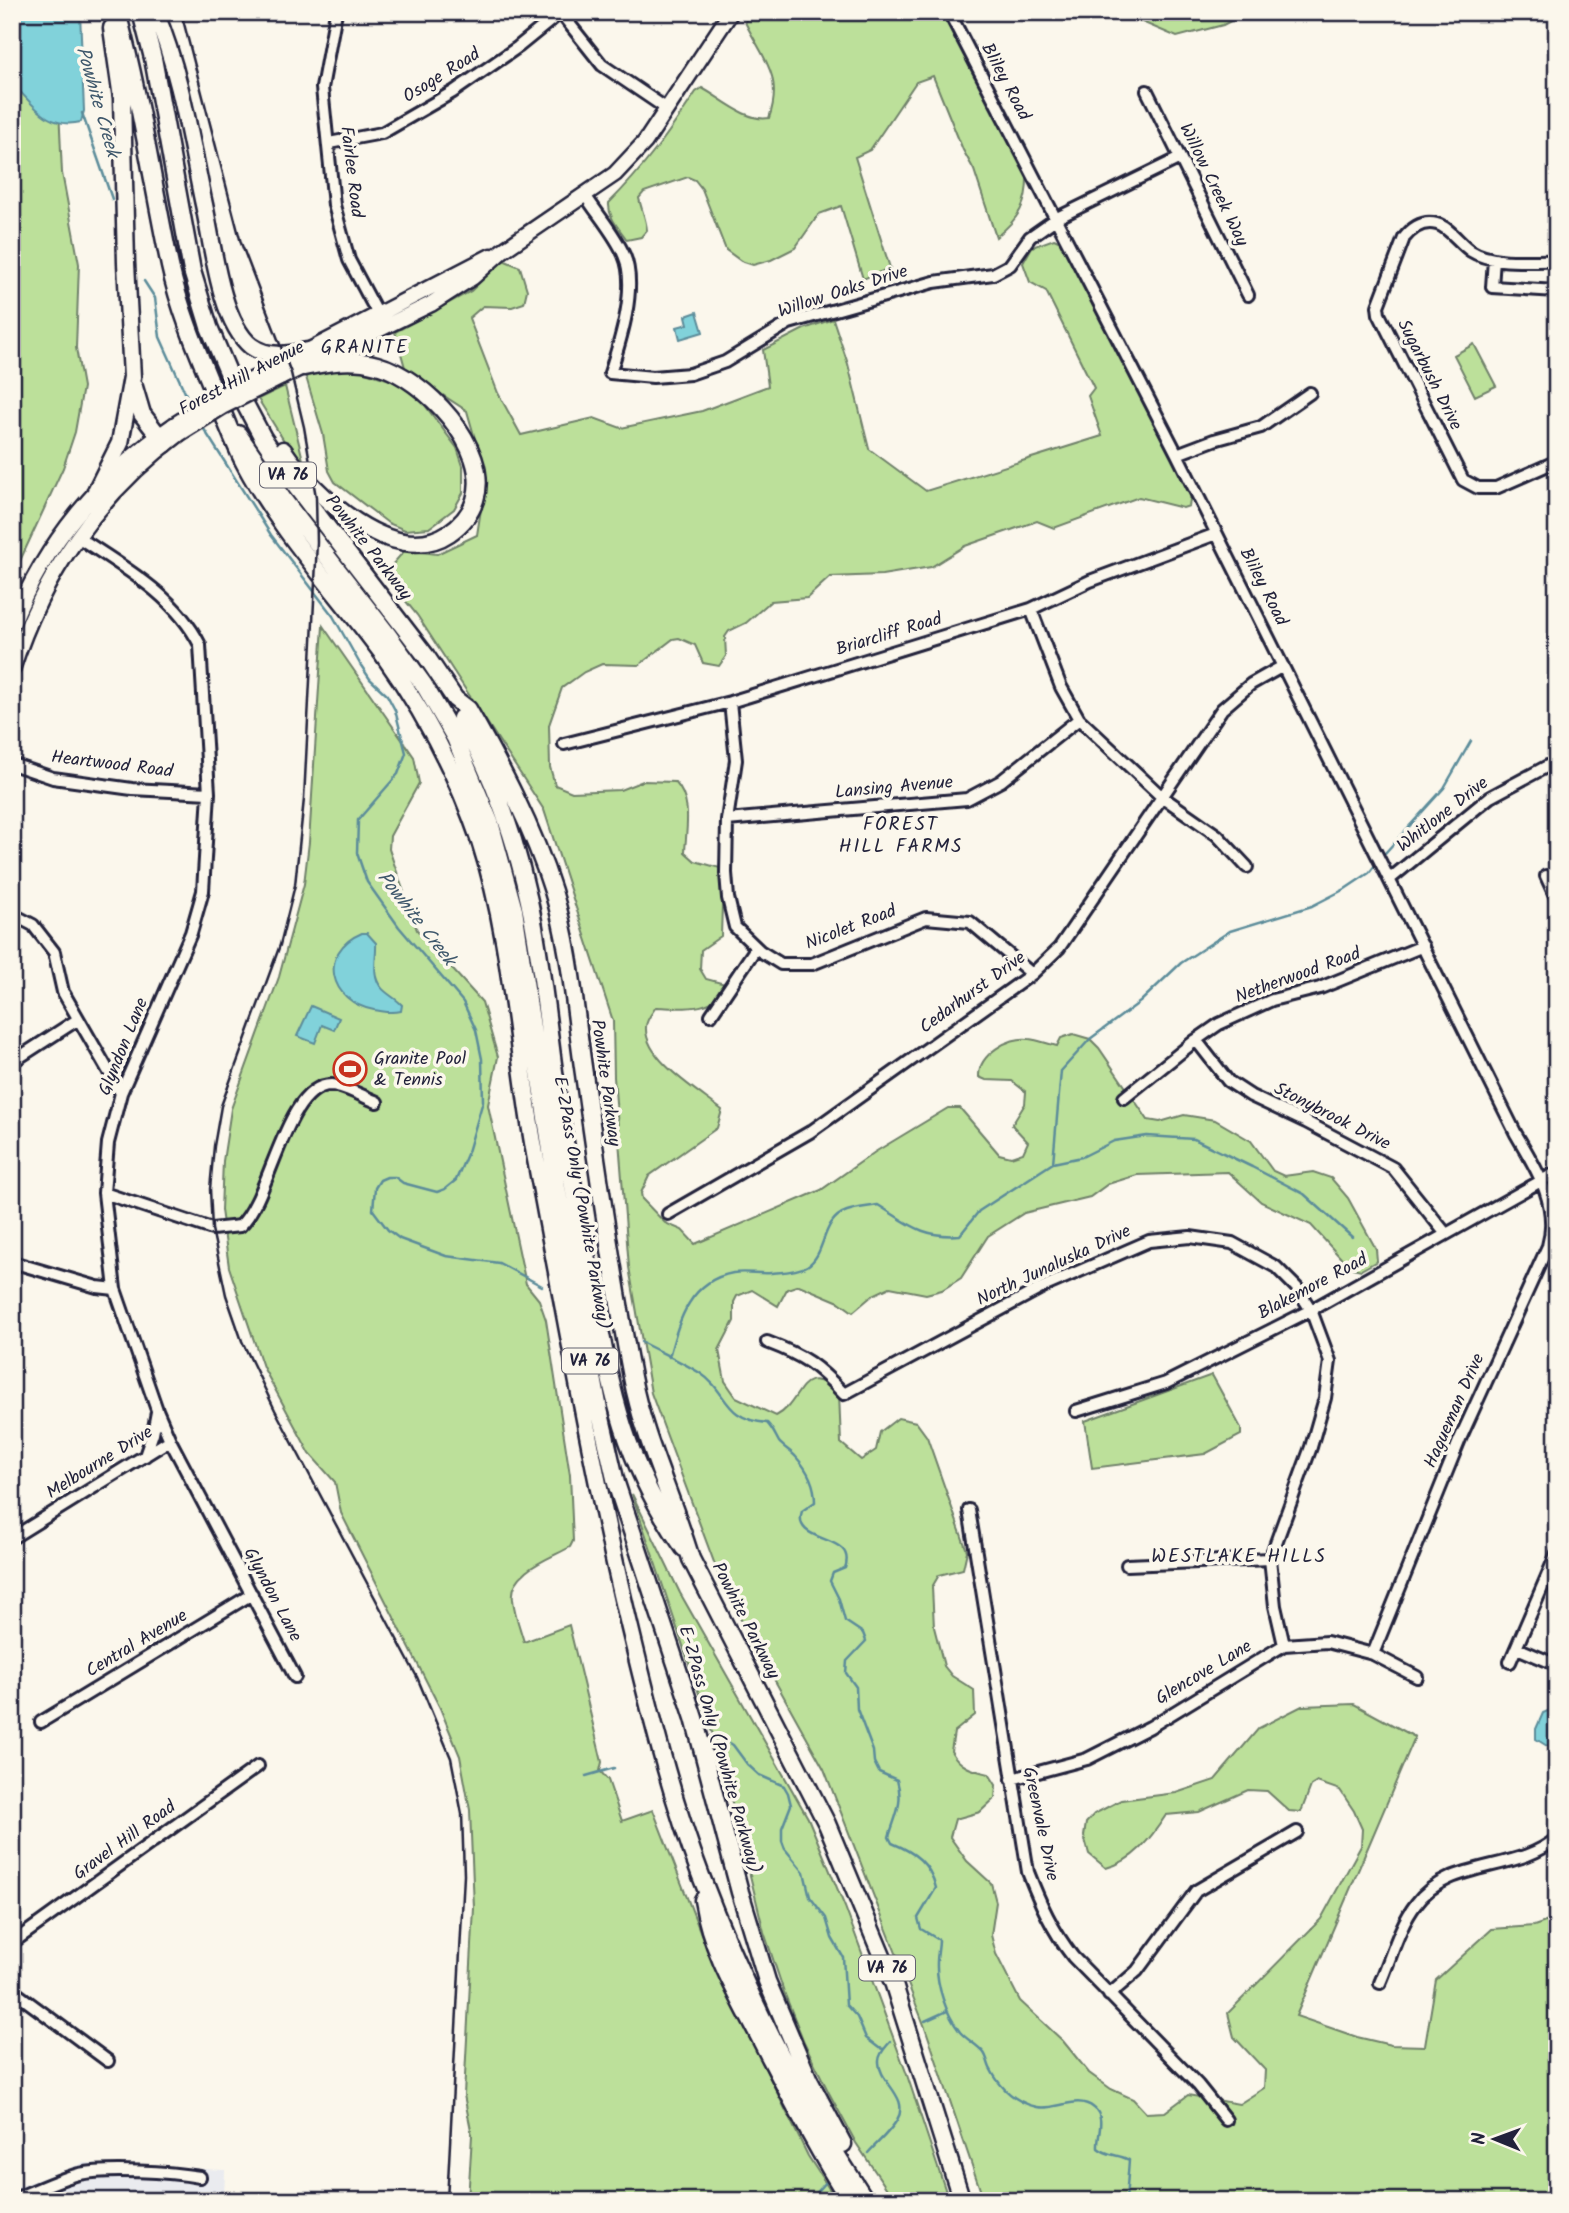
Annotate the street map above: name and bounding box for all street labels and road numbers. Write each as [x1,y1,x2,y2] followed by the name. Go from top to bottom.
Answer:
[972,38,1038,127] street label: Bliley Road
[397,40,487,111] street label: Osoge Road
[1171,118,1256,252] street label: Willow Creek Way
[331,125,371,220] street label: Fairlee Road
[774,257,912,327] street label: Willow Oaks Drive
[1389,314,1469,436] street label: Sugarbush Drive
[174,334,310,424] street label: Forest Hill Avenue
[260,462,316,488] road number: VA 76
[317,489,419,608] street label: Powhite Parkway
[1231,543,1296,632] street label: Bliley Road
[832,605,947,665] street label: Briarcliff Road
[50,743,175,787] street label: Heartwood Road
[834,768,954,808] street label: Lansing Avenue
[1391,770,1495,860] street label: Whitlone Drive
[801,897,902,959] street label: Nicolet Road
[1231,940,1366,1012] street label: Netherwood Road
[914,944,1032,1042] street label: Cedarhurst Drive
[91,994,157,1100] street label: Glyndon Lane
[582,1018,628,1149] street label: Powhite Parkway
[544,1074,618,1332] street label: E-ZPass Only (Powhite Parkway)
[1269,1075,1395,1159] street label: Stonybrook Drive
[972,1217,1136,1315] street label: North Junaluska Drive
[1253,1245,1374,1328] street label: Blakemore Road
[562,1348,618,1373] road number: VA 76
[1417,1349,1493,1473] street label: Hagueman Drive
[41,1419,159,1507] street label: Melbourne Drive
[235,1543,309,1647] street label: Glyndon Lane
[703,1557,787,1685] street label: Powhite Parkway
[80,1602,194,1686] street label: Central Avenue
[670,1622,768,1878] street label: E-ZPass Only (Powhite Parkway)
[1150,1633,1258,1713] street label: Glencove Lane
[1014,1764,1066,1884] street label: Greenvale Drive
[67,1793,183,1888] street label: Gravel Hill Road
[859,1956,915,1980] road number: VA 76

